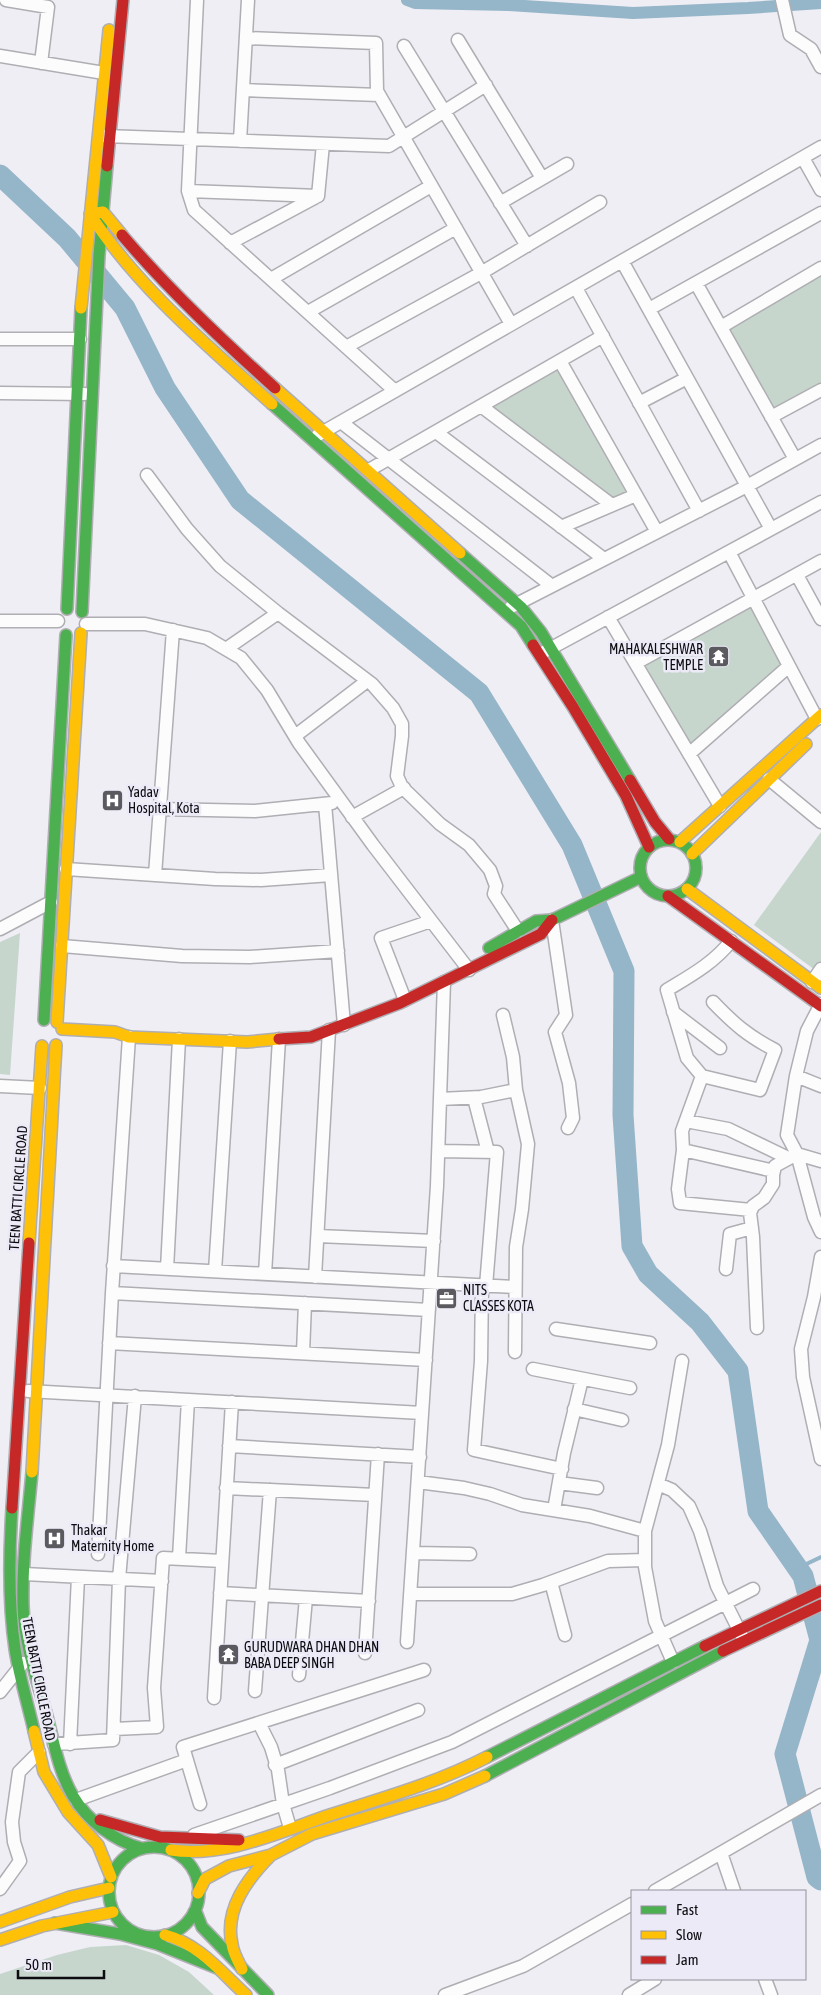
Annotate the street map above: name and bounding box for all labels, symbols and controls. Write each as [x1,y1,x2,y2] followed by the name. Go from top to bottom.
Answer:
[609,641,703,673] place label: MAHAKALESHWAR TEMPLE
[707,645,731,669] temple icon: MAHAKALESHWAR TEMPLE
[128,784,200,816] place label: Yadav Hospital, Kota
[100,788,124,812] hospital icon: Yadav Hospital, Kota
[6,1125,30,1251] street label: TEEN BATTI CIRCLE ROAD
[463,1282,534,1314] place label: NITS CLASSES KOTA
[435,1286,459,1310] office icon: NITS CLASSES KOTA
[71,1522,154,1554] place label: Thakar Maternity Home
[43,1526,67,1550] hospital icon: Thakar Maternity Home
[19,1616,59,1742] street label: TEEN BATTI CIRCLE ROAD
[244,1639,379,1671] place label: GURUDWARA DHAN DHAN BABA DEEP SINGH
[216,1643,240,1667] temple icon: GURUDWARA DHAN DHAN BABA DEEP SINGH
[631,1890,806,1980] legend
[676,1901,698,1918] text: Fast
[676,1926,702,1943] text: Slow
[18,1948,104,1980] scale bar
[676,1951,699,1968] text: Jam
[25,1956,52,1973] text: 50 m

